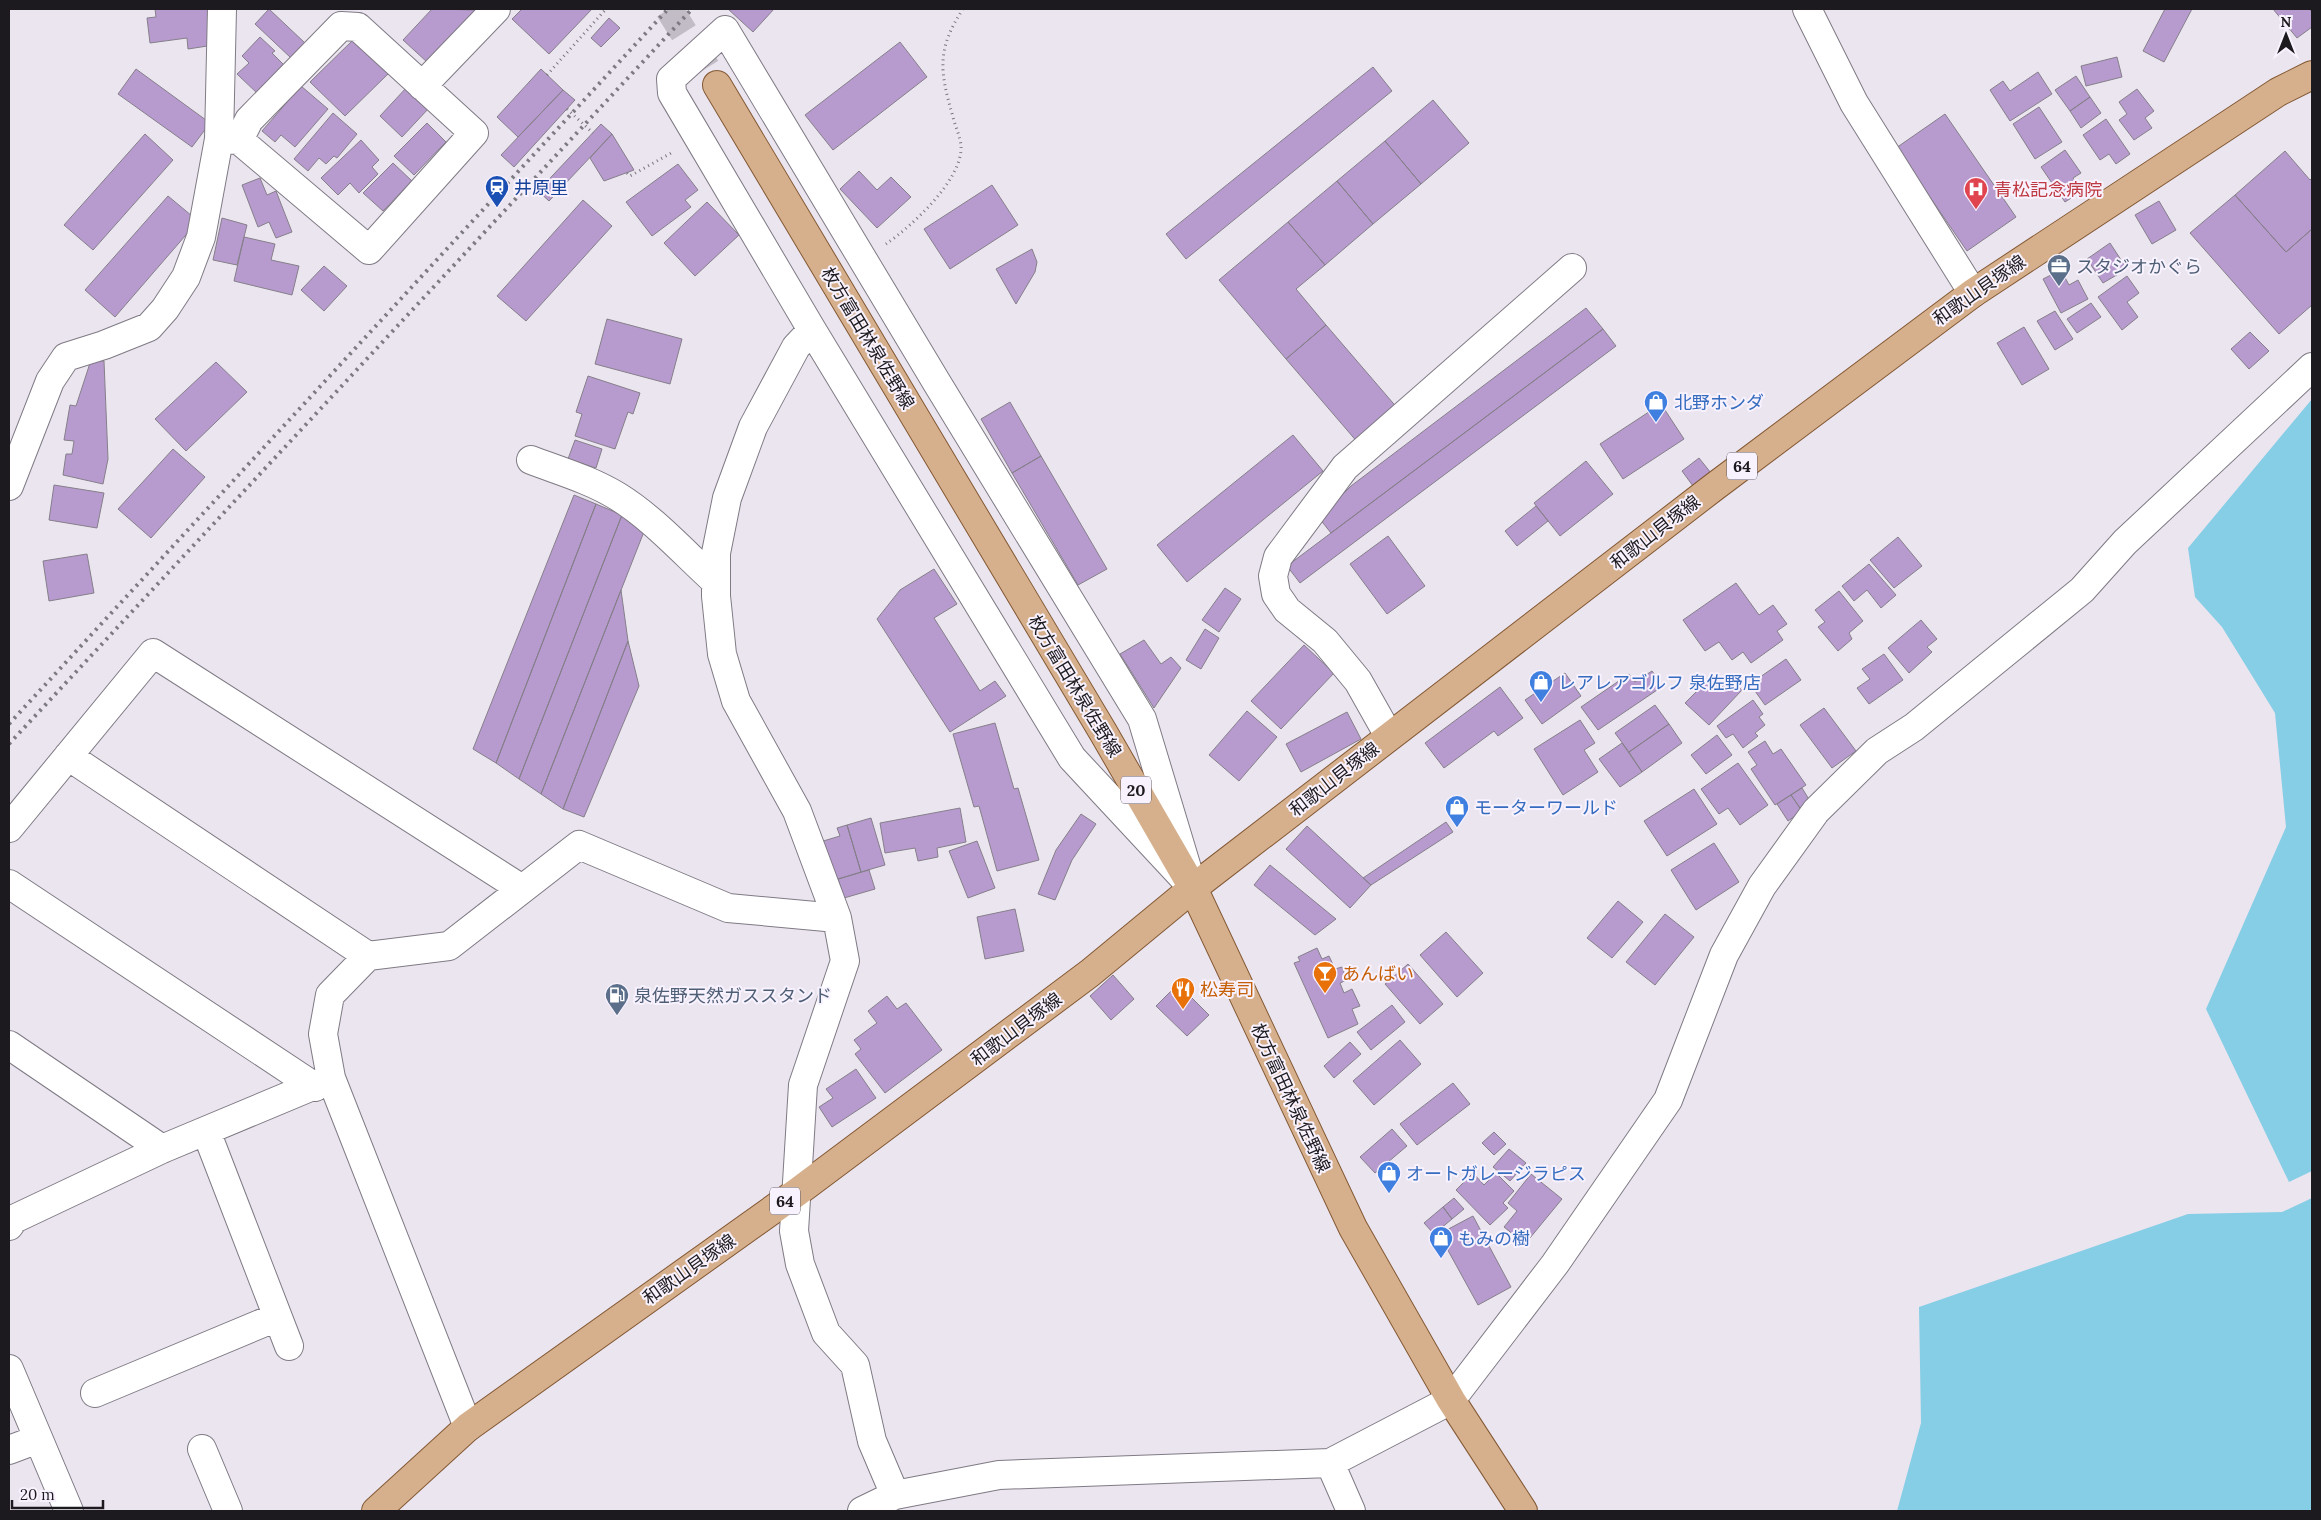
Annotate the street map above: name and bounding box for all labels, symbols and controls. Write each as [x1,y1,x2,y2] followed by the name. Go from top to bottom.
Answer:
[2261,10,2311,60] north arrow
[2281,13,2292,31] text: N
[484,174,510,208] station icon: 井原里
[514,176,568,199] place label: 井原里
[1963,176,1989,210] hospital icon: 青松記念病院
[1994,178,2102,201] place label: 青松記念病院
[1928,250,2030,330] street label: 和歌山貝塚線
[2046,253,2072,287] office icon: スタジオかぐら
[2076,255,2202,278] place label: スタジオかぐら
[816,263,920,413] street label: 枚方富田林泉佐野線
[1643,389,1669,423] shop icon: 北野ホンダ
[1674,391,1764,414] place label: 北野ホンダ
[1727,452,1757,480] road number: 64
[1605,490,1705,574] street label: 和歌山貝塚線
[1023,611,1127,761] street label: 枚方富田林泉佐野線
[1528,669,1554,703] shop icon: レアレアゴルフ 泉佐野店
[1558,671,1761,694] place label: レアレアゴルフ 泉佐野店
[1284,737,1384,821] street label: 和歌山貝塚線
[1121,776,1151,804] road number: 20
[1444,794,1470,828] shop icon: モーターワールド
[1474,796,1618,819] place label: モーターワールド
[1312,960,1338,994] bar icon: あんばい
[1342,962,1414,985] place label: あんばい
[1170,976,1196,1010] restaurant icon: 松寿司
[1200,978,1254,1001] place label: 松寿司
[604,982,630,1016] fuel station icon: 泉佐野天然ガススタンド
[634,984,832,1007] place label: 泉佐野天然ガススタンド
[966,987,1066,1071] street label: 和歌山貝塚線
[1246,1020,1336,1176] street label: 枚方富田林泉佐野線
[1376,1160,1402,1194] shop icon: オートガレージラピス
[1406,1162,1586,1185] place label: オートガレージラピス
[770,1188,800,1214] road number: 64
[1428,1225,1454,1259] shop icon: もみの樹
[1458,1227,1530,1250] place label: もみの樹
[638,1229,740,1309] street label: 和歌山貝塚線
[12,1478,104,1510] scale bar
[20,1485,55,1504] text: 20 m

